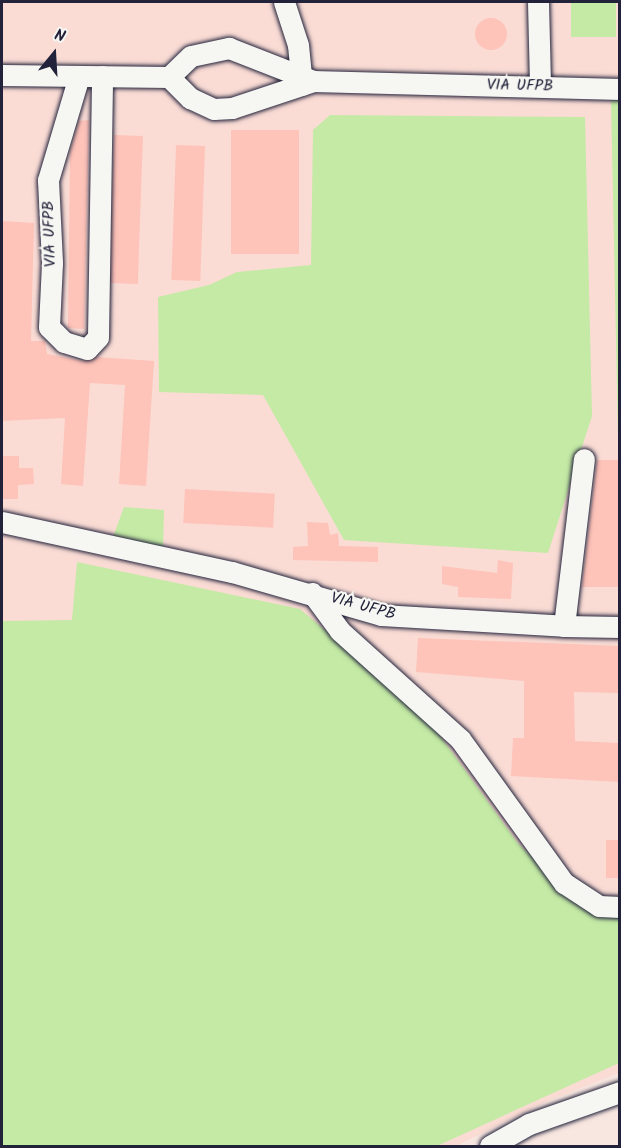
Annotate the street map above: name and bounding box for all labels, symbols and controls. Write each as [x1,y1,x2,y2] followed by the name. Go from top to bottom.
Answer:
[51,23,68,50] text: N
[24,24,84,84] north arrow
[487,76,553,96] street label: VIA UFPB
[39,200,61,268] street label: VIA UFPB
[328,589,398,625] street label: VIA UFPB

